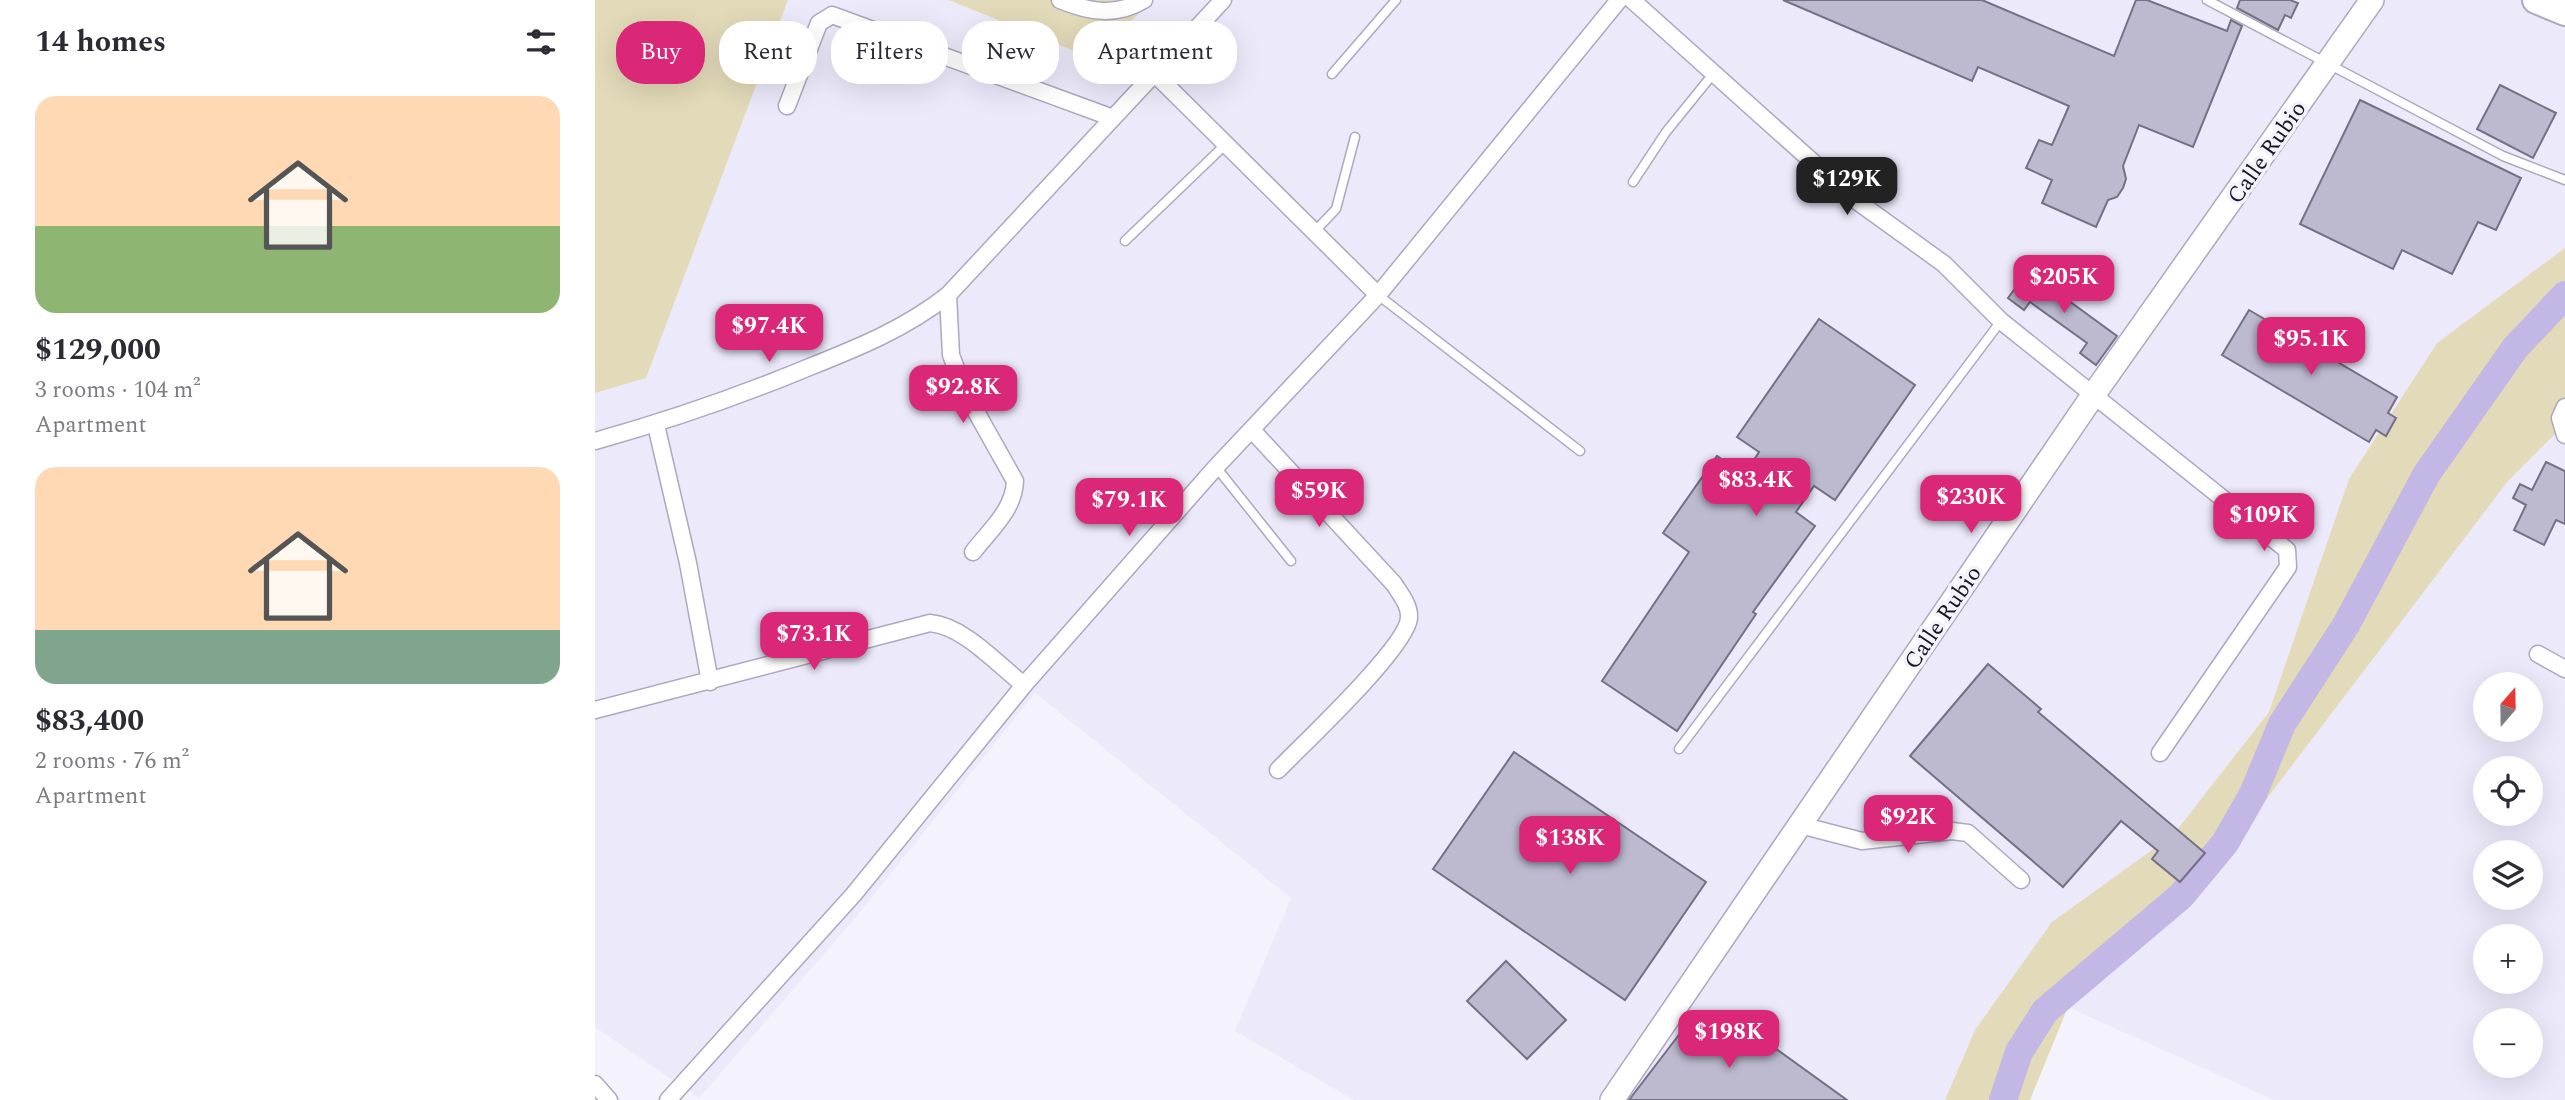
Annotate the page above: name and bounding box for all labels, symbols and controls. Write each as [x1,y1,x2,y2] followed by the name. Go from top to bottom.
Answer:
[35,19,166,65] text: 14 homes
[616,21,705,84] chip: Buy
[719,21,817,84] chip: Rent
[831,21,948,84] chip: Filters
[962,21,1059,84] chip: New
[1073,21,1237,84] chip: Apartment
[522,23,560,61] icon: filters
[2219,94,2316,212] street label: Calle Rubio
[235,142,361,268] icon: home
[1798,158,1896,217] pin: $129K
[1812,162,1882,197] text: $129K
[2015,256,2113,315] pin: $205K
[2029,260,2099,295] text: $205K
[712,304,826,364] pin: $97.4K
[731,309,807,344] text: $97.4K
[2254,318,2368,377] pin: $95.1K
[2273,322,2349,357] text: $95.1K
[35,327,161,373] text: $129,000
[906,366,1020,425] pin: $92.8K
[925,370,1001,405] text: $92.8K
[35,373,201,408] text: 3 rooms · 104 m²
[35,408,147,443] text: Apartment
[1699,458,1813,518] pin: $83.4K
[1718,463,1794,498] text: $83.4K
[1278,470,1360,529] pin: $59K
[1291,474,1347,509] text: $59K
[1922,476,2020,535] pin: $230K
[1072,478,1186,538] pin: $79.1K
[1936,480,2006,515] text: $230K
[1091,483,1167,518] text: $79.1K
[2215,494,2313,553] pin: $109K
[2229,498,2299,533] text: $109K
[235,513,361,639] icon: home
[1896,559,1991,677] street label: Calle Rubio
[757,612,871,672] pin: $73.1K
[776,617,852,652] text: $73.1K
[2473,672,2543,742] north arrow
[2473,672,2543,1078] map controls
[35,698,144,744] text: $83,400
[35,744,189,779] text: 2 rooms · 76 m²
[2473,756,2543,826] button: locate
[35,779,147,814] text: Apartment
[1867,796,1949,855] pin: $92K
[1880,800,1936,835] text: $92K
[1521,816,1619,876] pin: $138K
[1535,821,1605,856] text: $138K
[2473,840,2543,910] button: layers
[2473,924,2543,994] button: +
[2473,1008,2543,1078] button: −
[1680,1010,1778,1070] pin: $198K
[1694,1015,1764,1050] text: $198K

